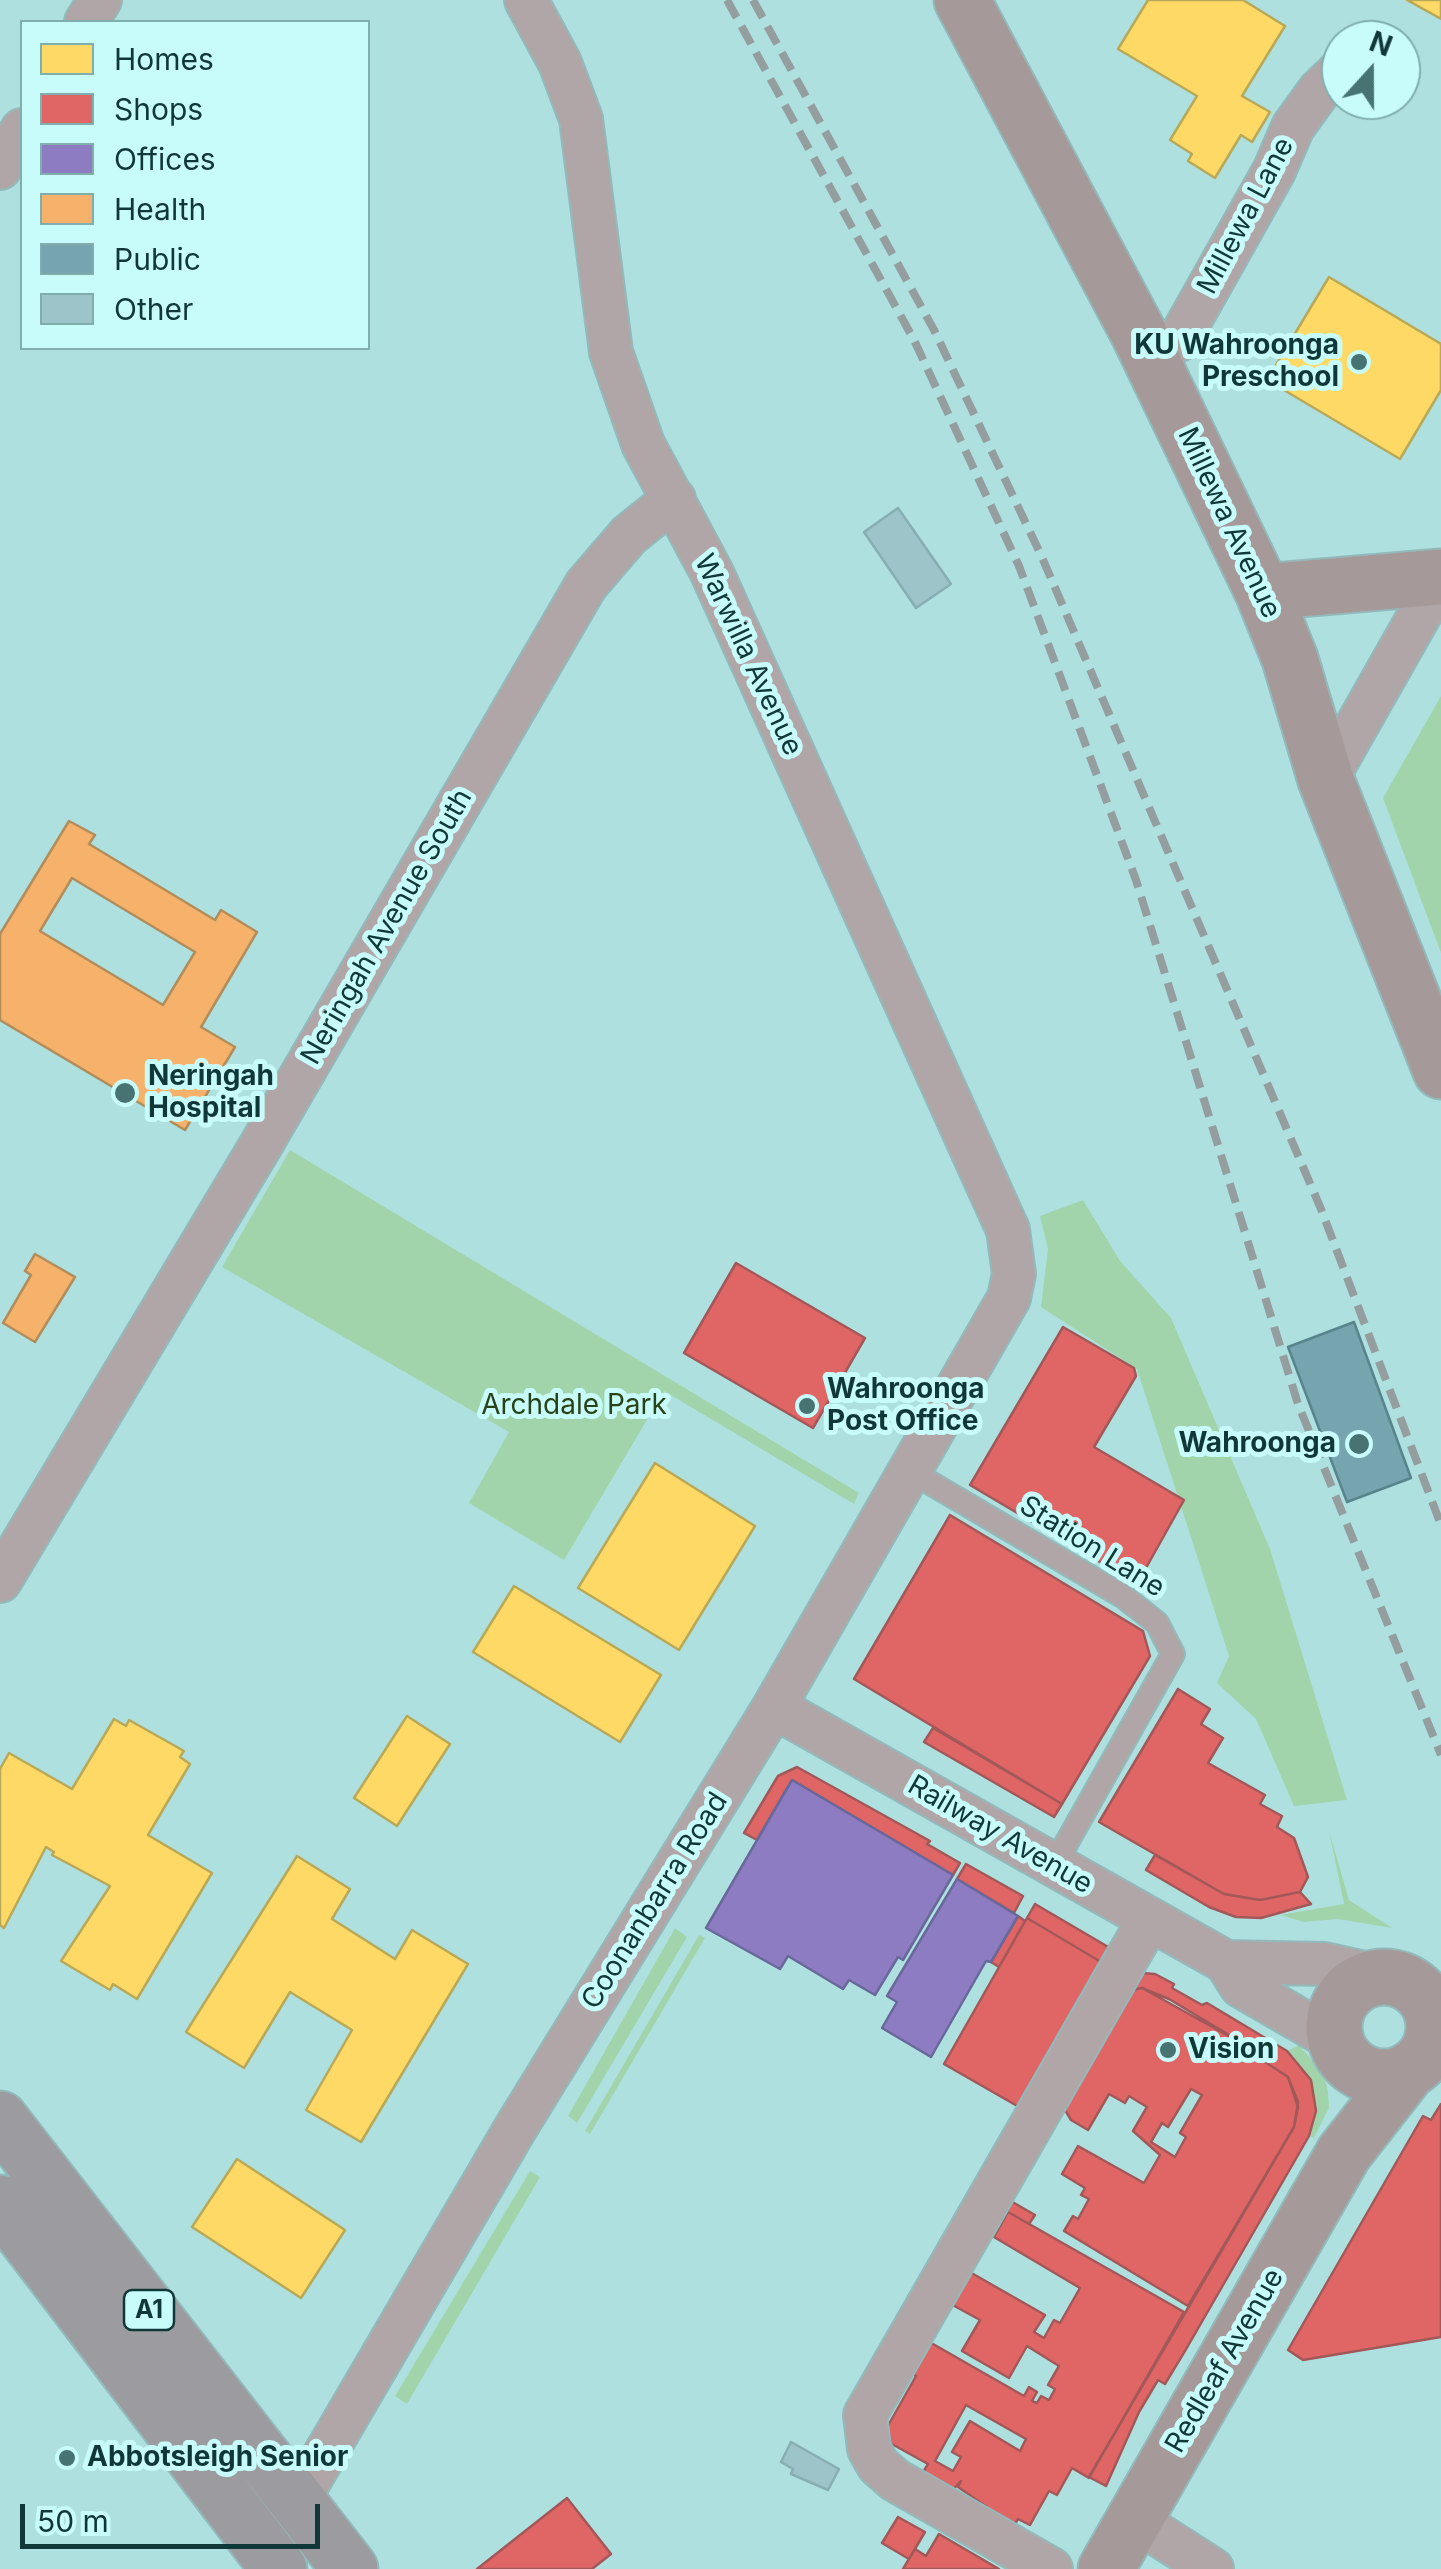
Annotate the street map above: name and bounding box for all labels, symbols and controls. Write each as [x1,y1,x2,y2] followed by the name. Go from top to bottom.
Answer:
[20,20,370,350] legend
[1321,20,1421,120] north arrow
[1365,24,1397,64] text: N
[114,41,214,77] text: Homes
[114,91,203,127] text: Shops
[1191,132,1301,300] street label: Millewa Lane
[114,141,216,177] text: Offices
[114,191,206,227] text: Health
[114,241,201,277] text: Public
[114,291,193,327] text: Other
[1134,329,1339,395] place label: KU Wahroonga Preschool
[1348,351,1370,373] marker: KU Wahroonga Preschool
[1170,422,1288,624] street label: Millewa Avenue
[687,549,809,761] street label: Warwilla Avenue
[294,783,480,1071] street label: Neringah Avenue South
[148,1060,274,1126] place label: Neringah Hospital
[112,1080,138,1106] marker: Neringah Hospital
[827,1373,985,1439] place label: Wahroonga Post Office
[481,1389,667,1423] park label: Archdale Park
[796,1395,818,1417] marker: Wahroonga Post Office
[1178,1427,1336,1461] place label: Wahroonga
[1346,1431,1372,1457] marker: Wahroonga
[1013,1489,1171,1605] street label: Station Lane
[902,1769,1098,1901] street label: Railway Avenue
[575,1787,735,2015] street label: Coonanbarra Road
[1188,2033,1274,2067] place label: Vision
[1157,2039,1179,2061] marker: Vision
[1159,2263,1291,2459] street label: Redleaf Avenue
[124,2290,174,2330] road number: A1
[87,2441,348,2475] place label: Abbotsleigh Senior
[56,2447,78,2469] marker: Abbotsleigh Senior
[25,2484,325,2546] scale bar
[37,2503,109,2539] text: 50 m

